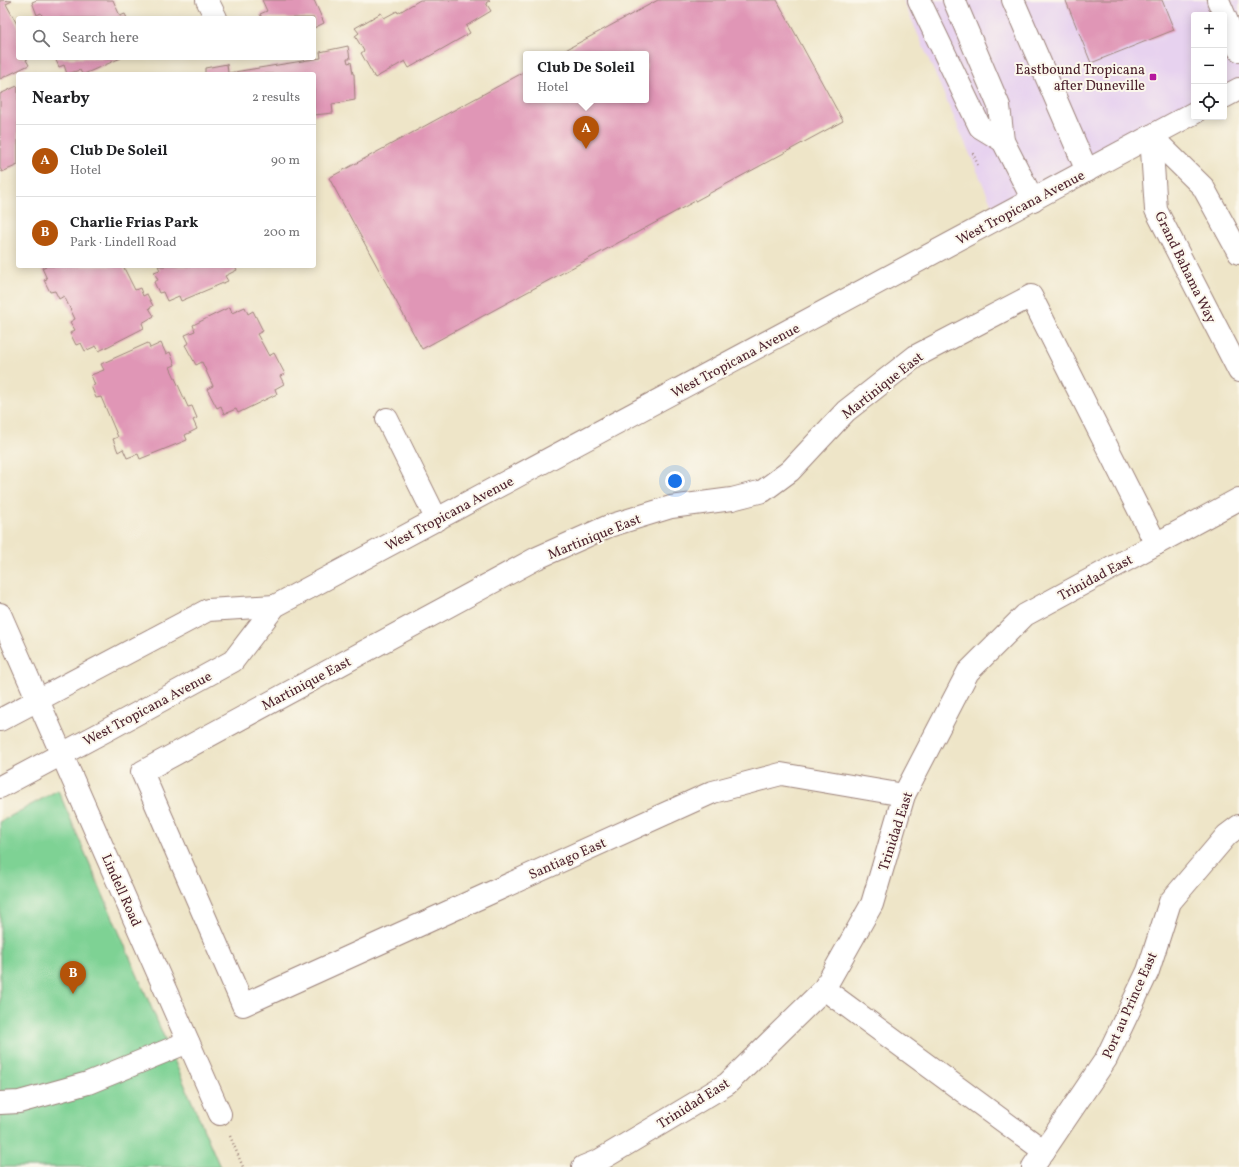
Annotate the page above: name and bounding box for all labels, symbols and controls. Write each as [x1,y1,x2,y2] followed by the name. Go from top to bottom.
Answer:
[1191,12,1227,120] map controls
[1191,12,1227,48] button: +
[16,16,316,60] search box
[30,27,52,49] icon: search
[62,28,139,49] text: Search here
[1191,48,1227,84] button: −
[523,51,649,103] popup
[537,58,635,79] text: Club De Soleil
[1015,61,1145,96] place label: Eastbound Tropicana after Duneville
[1148,72,1158,82] marker: Eastbound Tropicana after Duneville
[537,79,568,97] text: Hotel
[1191,84,1227,120] button: locate
[32,87,90,110] text: Nearby
[252,89,300,107] text: 2 results
[573,116,599,149] pin: A
[70,141,168,162] text: Club De Soleil
[40,152,50,170] text: A
[271,152,300,170] text: 90 m
[70,162,101,180] text: Hotel
[953,166,1089,250] street label: West Tropicana Avenue
[1149,209,1220,327] street label: Grand Bahama Way
[70,213,198,234] text: Charlie Frias Park
[41,224,49,242] text: B
[263,224,300,242] text: 200 m
[70,234,176,252] text: Park · Lindell Road
[668,319,804,403] street label: West Tropicana Avenue
[838,348,928,424] street label: Martinique East
[665,471,685,491] your location
[382,472,518,556] street label: West Tropicana Avenue
[545,510,644,565] street label: Martinique East
[1055,551,1137,606] street label: Trinidad East
[259,653,355,716] street label: Martinique East
[80,667,216,751] street label: West Tropicana Avenue
[875,789,918,873] street label: Trinidad East
[526,834,609,885] street label: Santiago East
[96,851,145,930] street label: Lindell Road
[1098,949,1162,1062] street label: Port au Prince East
[60,961,86,994] pin: B
[654,1074,734,1134] street label: Trinidad East

